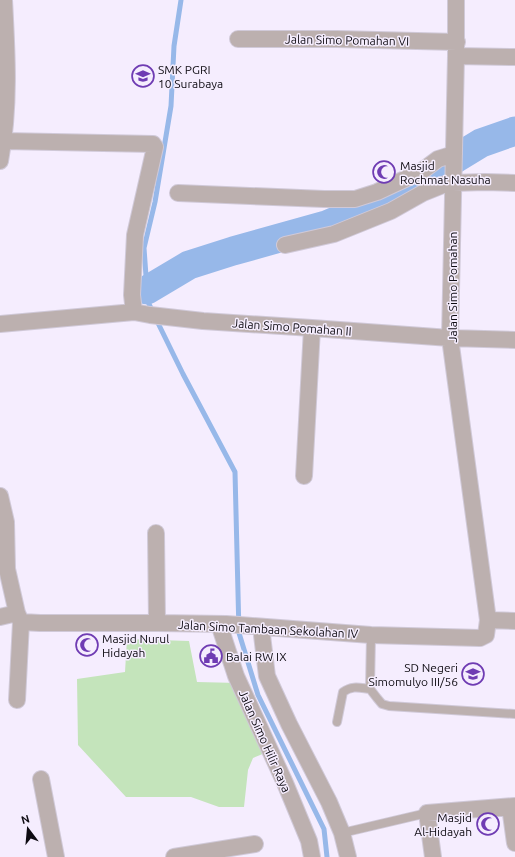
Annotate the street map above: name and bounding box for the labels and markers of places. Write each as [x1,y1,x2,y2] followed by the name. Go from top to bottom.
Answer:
[130,63,156,89] school or university icon: SMK PGRI 10 Surabaya
[158,63,223,90] place label: SMK PGRI 10 Surabaya
[371,159,397,185] mosque icon: Masjid Rochmat Nasuha
[400,159,491,186] place label: Masjid Rochmat Nasuha
[74,632,100,658] mosque icon: Masjid Nurul Hidayah
[102,632,169,659] place label: Masjid Nurul Hidayah
[198,643,224,669] public building icon: Balai RW IX
[226,650,287,663] place label: Balai RW IX
[368,661,458,688] place label: SD Negeri Simomulyo III/56
[460,661,486,687] school or university icon: SD Negeri Simomulyo III/56
[414,811,472,838] place label: Masjid Al-Hidayah
[475,811,501,837] mosque icon: Masjid Al-Hidayah

